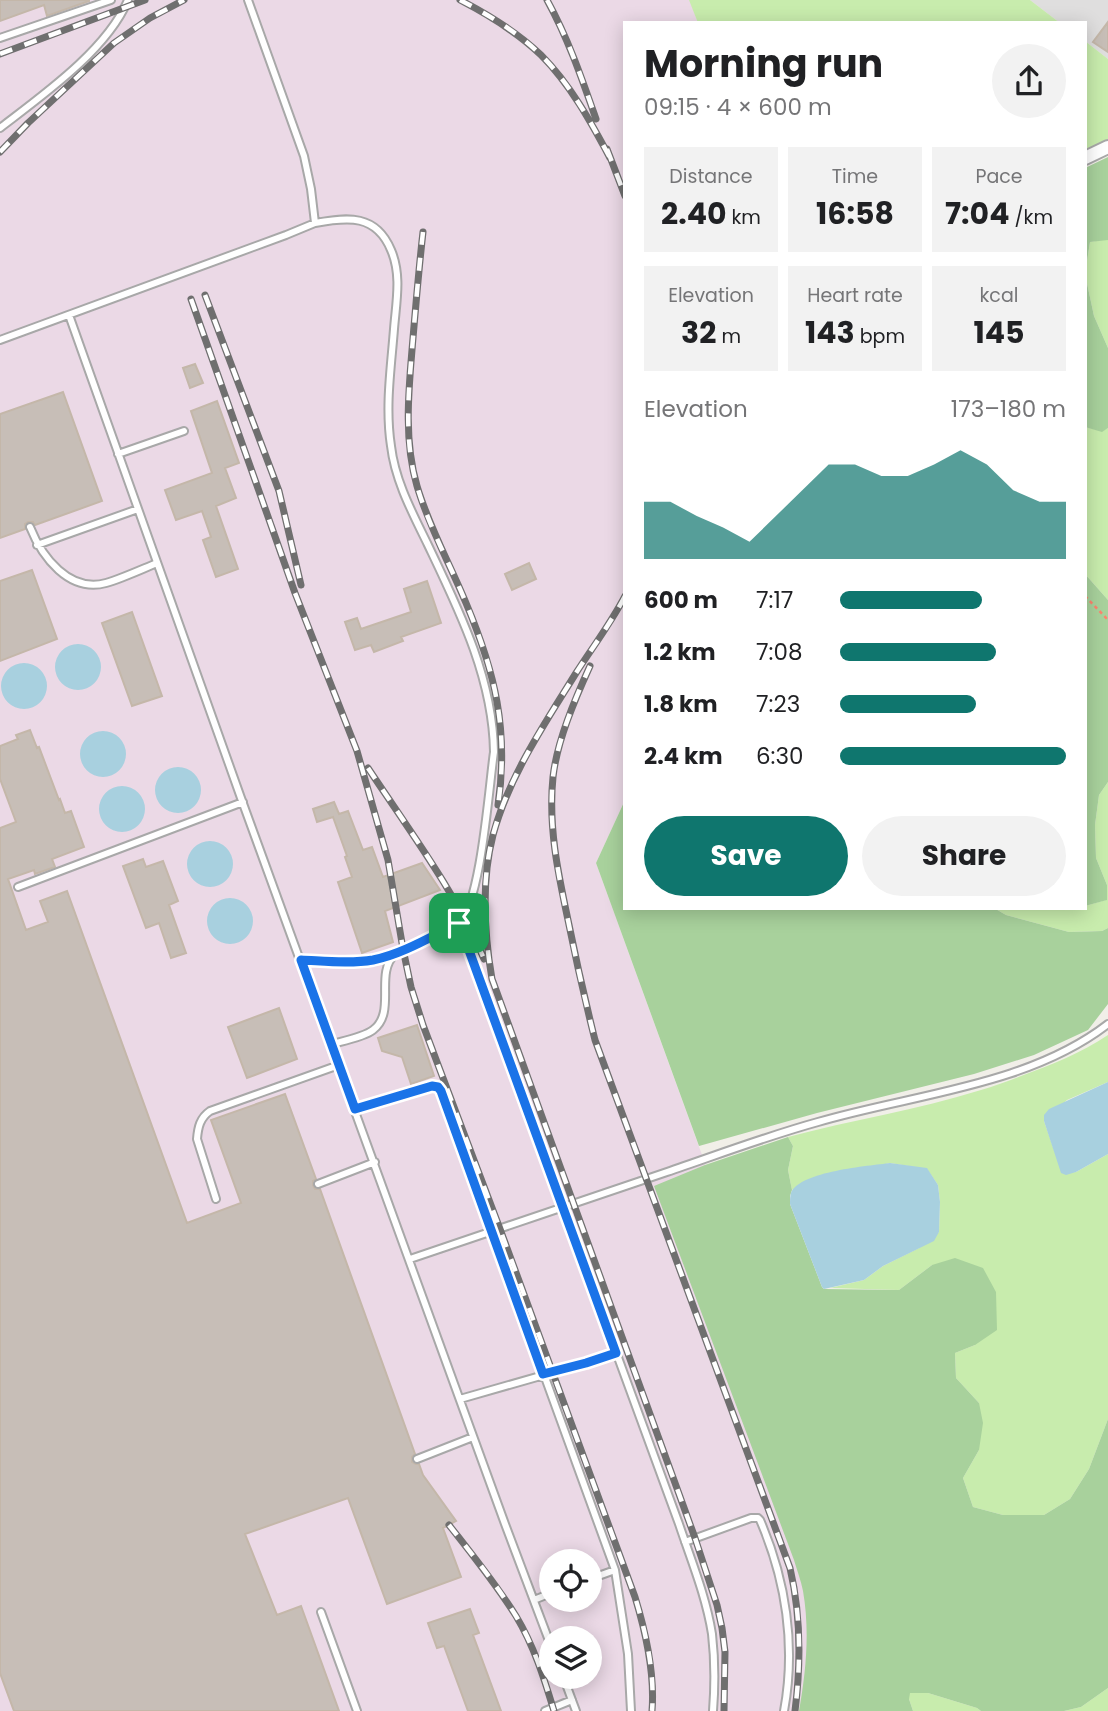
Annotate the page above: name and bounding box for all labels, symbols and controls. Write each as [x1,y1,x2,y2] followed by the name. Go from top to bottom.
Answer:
[644,37,883,90] text: Morning run
[992,44,1066,118] button: share
[644,91,832,123] text: 09:15 · 4 × 600 m
[669,163,753,190] text: Distance
[832,163,878,190] text: Time
[975,163,1023,190] text: Pace
[661,192,727,235] text: 2.40
[816,192,894,235] text: 16:58
[945,192,1009,235] text: 7:04
[727,204,761,231] text: km
[1009,204,1053,231] text: /km
[668,282,754,309] text: Elevation
[807,282,903,309] text: Heart rate
[980,282,1018,309] text: kcal
[681,311,716,354] text: 32
[805,311,855,354] text: 143
[973,311,1025,354] text: 145
[716,323,741,350] text: m
[855,323,905,350] text: bpm
[644,393,748,425] text: Elevation
[951,393,1066,425] text: 173–180 m
[644,584,718,616] text: 600 m
[756,584,793,616] text: 7:17
[644,636,716,668] text: 1.2 km
[756,636,802,668] text: 7:08
[644,688,718,720] text: 1.8 km
[756,688,800,720] text: 7:23
[644,740,723,772] text: 2.4 km
[756,740,804,772] text: 6:30
[644,816,848,896] button: Save
[862,816,1066,896] button: Share
[429,893,489,953] pin
[440,904,478,942] icon: arrive
[539,1549,602,1689] map controls
[539,1549,602,1612] button: locate
[539,1626,602,1689] button: layers

